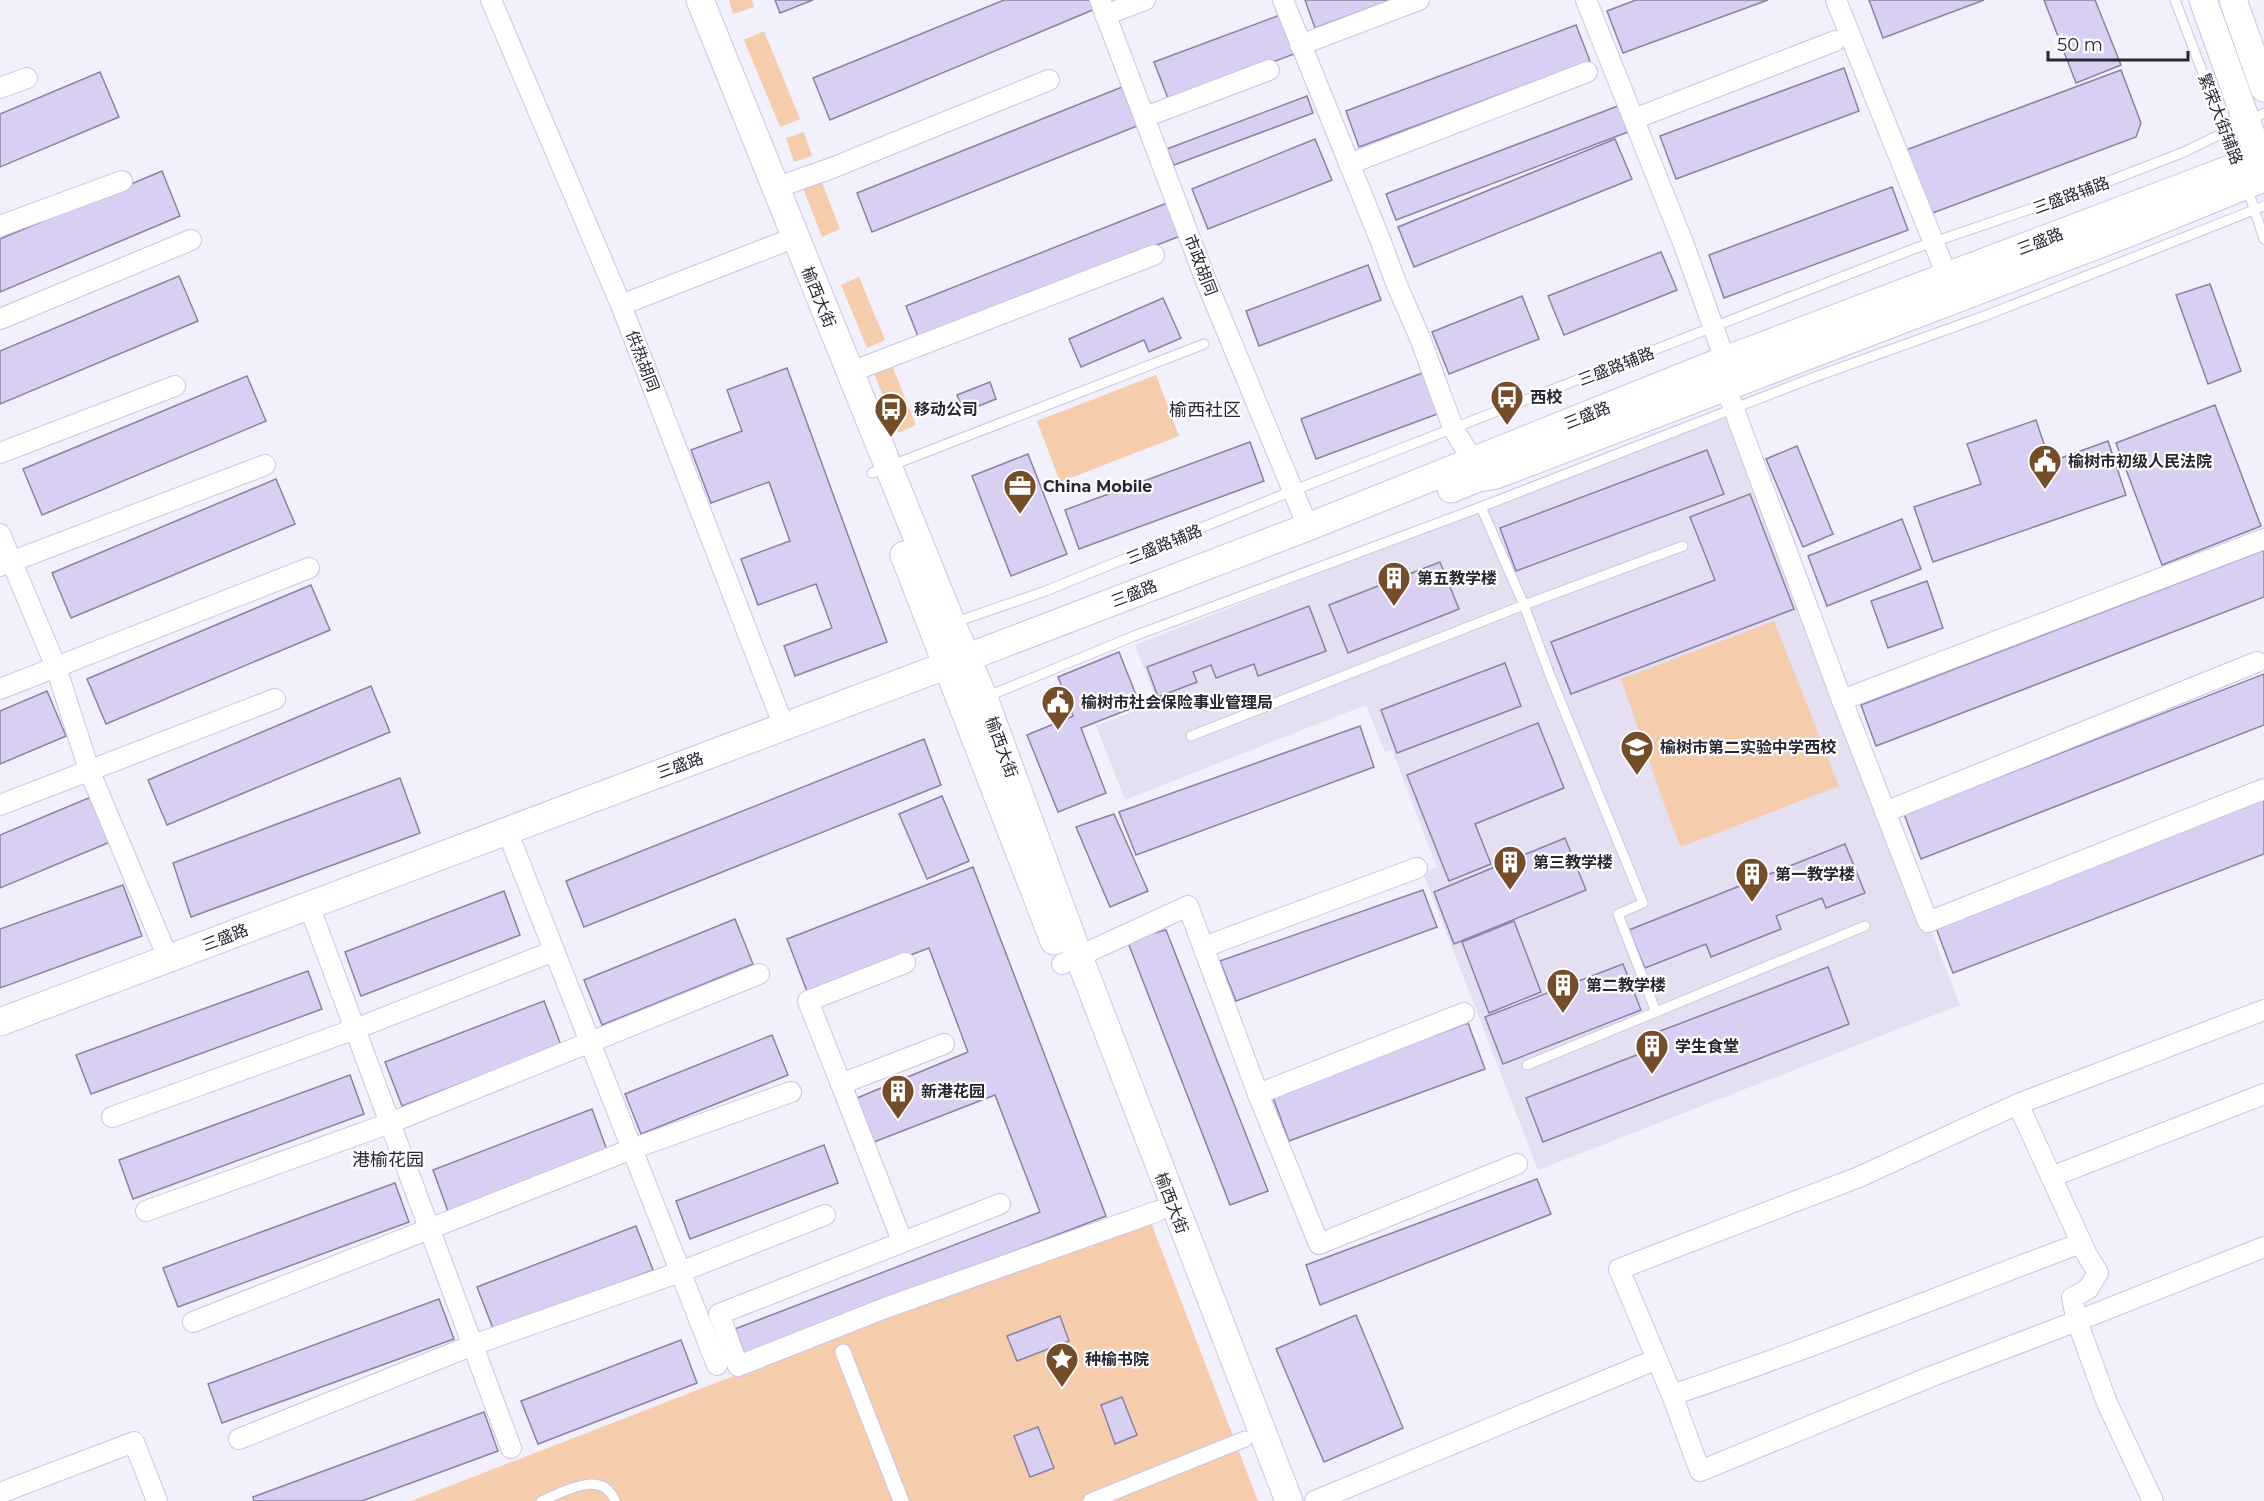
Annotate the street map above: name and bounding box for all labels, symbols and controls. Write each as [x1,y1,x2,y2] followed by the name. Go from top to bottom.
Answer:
[2048,24,2188,62] scale bar
[2057,34,2103,56] text: 50 m
[2194,71,2247,167] street label: 繁荣大街辅路
[2030,173,2112,218] street label: 三盛路辅路
[2014,224,2066,259] street label: 三盛路
[1180,232,1221,298] street label: 市政胡同
[798,264,839,330] street label: 榆西大街
[622,328,663,394] street label: 供热胡同
[1575,343,1657,390] street label: 三盛路辅路
[1489,379,1525,426] bus stop icon: 西校
[1530,388,1563,407] place label: 西校
[873,391,909,438] bus stop icon: 移动公司
[1561,398,1613,433] street label: 三盛路
[1169,399,1241,421] district label: 榆西社区
[914,400,978,419] place label: 移动公司
[2027,443,2063,490] public building icon: 榆树市初级人民法院
[2068,452,2212,471] place label: 榆树市初级人民法院
[1002,468,1038,515] office icon: China Mobile
[1043,477,1152,496] place label: China Mobile
[1124,521,1205,568] street label: 三盛路辅路
[1376,560,1412,607] building icon: 第五教学楼
[1417,569,1497,588] place label: 第五教学楼
[1108,576,1160,611] street label: 三盛路
[1040,684,1076,731] public building icon: 榆树市社会保险事业管理局
[1081,693,1273,712] place label: 榆树市社会保险事业管理局
[982,714,1021,780] street label: 榆西大街
[1619,729,1655,776] school or university icon: 榆树市第二实验中学西校
[1660,738,1837,757] place label: 榆树市第二实验中学西校
[654,748,706,783] street label: 三盛路
[1492,844,1528,891] building icon: 第三教学楼
[1533,853,1613,872] place label: 第三教学楼
[1734,856,1770,903] building icon: 第一教学楼
[1775,865,1855,884] place label: 第一教学楼
[199,920,251,955] street label: 三盛路
[1545,967,1581,1014] building icon: 第二教学楼
[1586,976,1666,995] place label: 第二教学楼
[1634,1028,1670,1075] building icon: 学生食堂
[1675,1037,1739,1056] place label: 学生食堂
[880,1073,916,1120] building icon: 新港花园
[921,1082,985,1101] place label: 新港花园
[352,1149,424,1171] district label: 港榆花园
[1151,1170,1192,1236] street label: 榆西大街
[1044,1341,1080,1388] place icon: 种榆书院
[1085,1350,1149,1369] place label: 种榆书院

